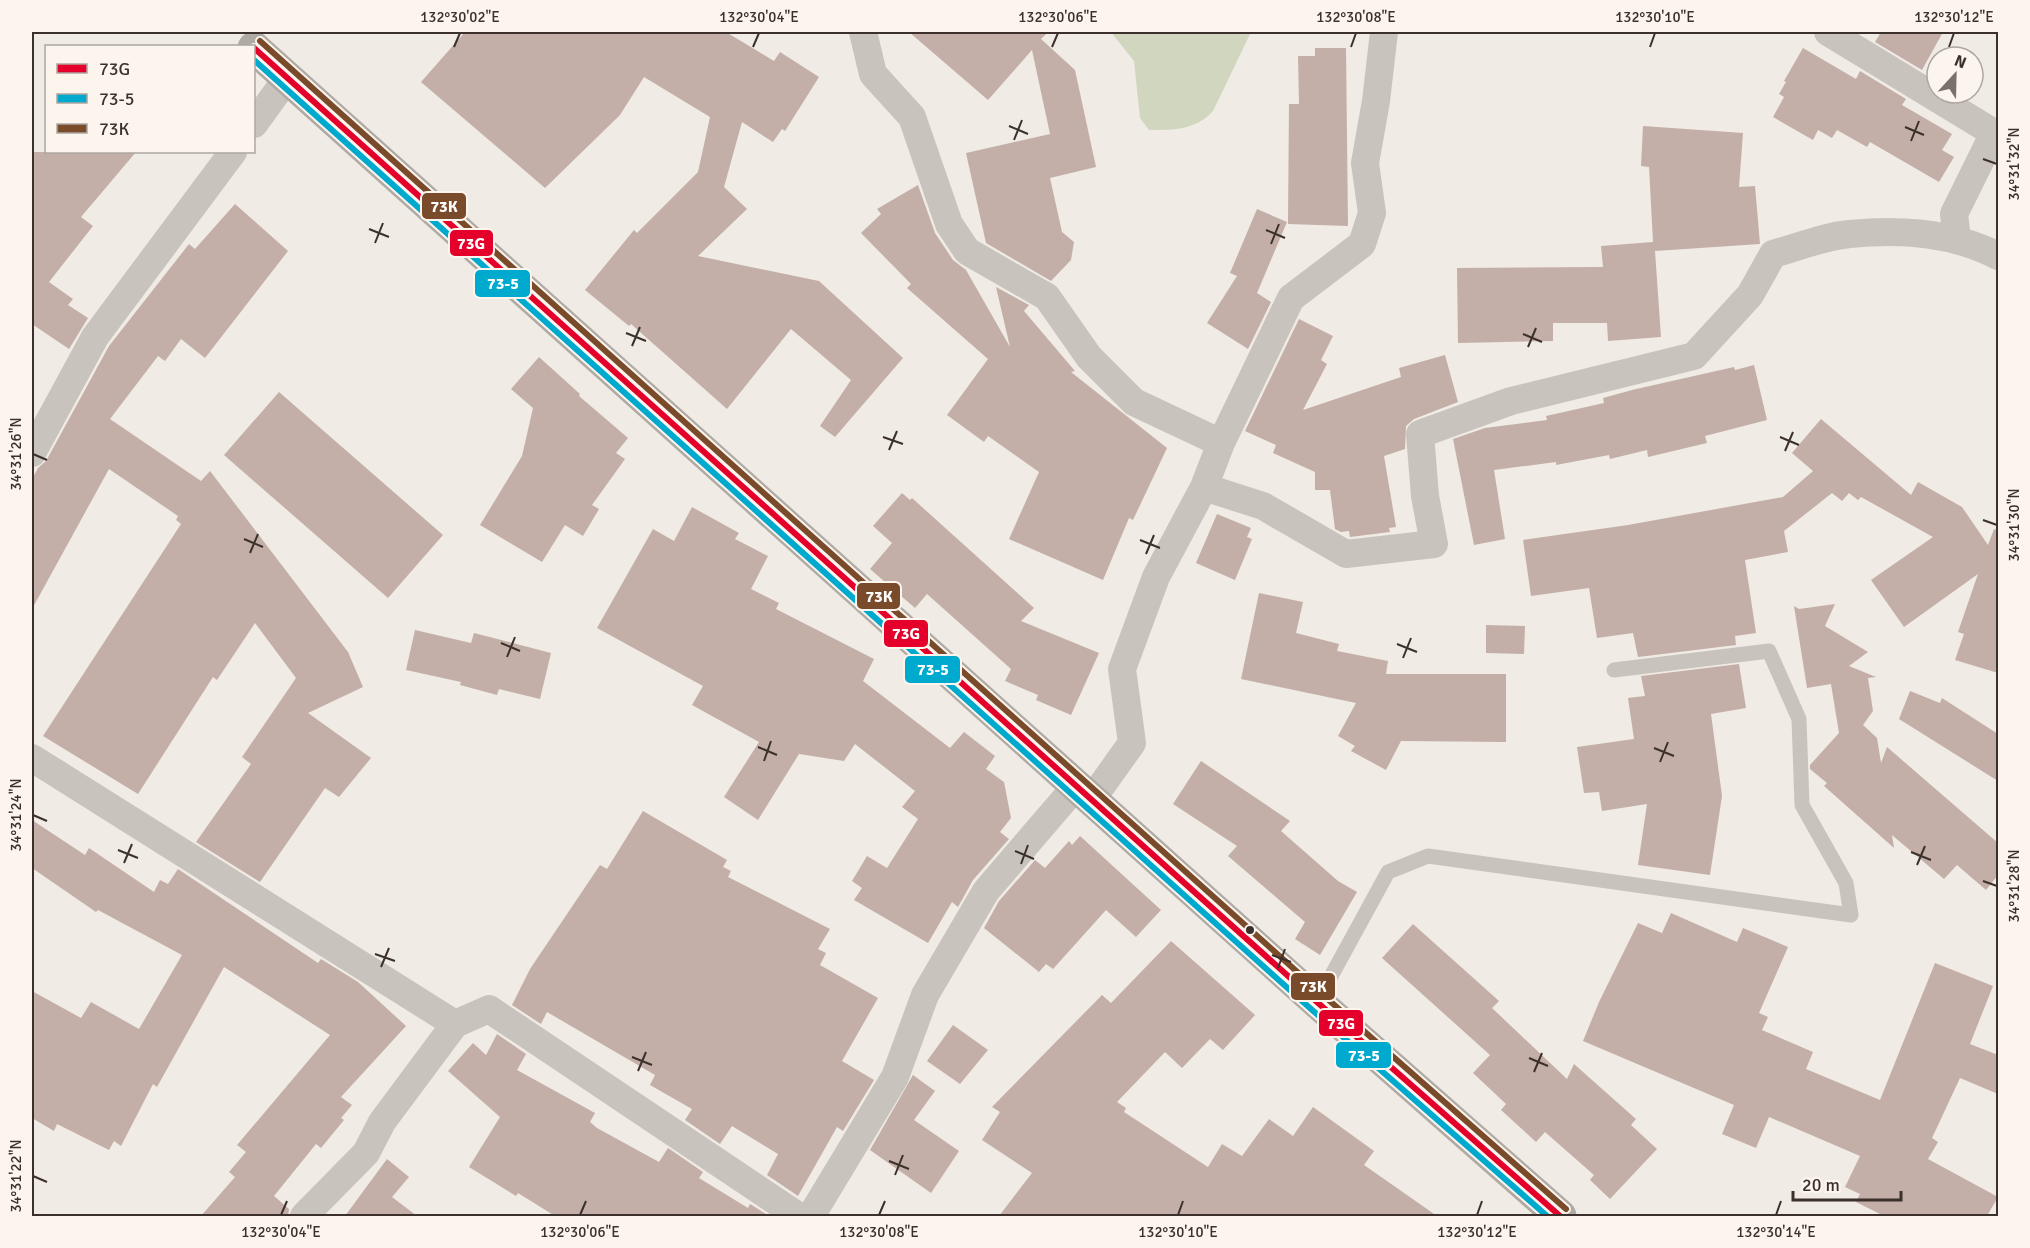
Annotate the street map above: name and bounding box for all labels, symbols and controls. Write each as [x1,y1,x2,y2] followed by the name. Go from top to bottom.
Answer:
[420,8,500,26] text: 132°30'02"E
[719,8,799,26] text: 132°30'04"E
[1018,8,1098,26] text: 132°30'06"E
[1316,8,1396,26] text: 132°30'08"E
[1615,8,1695,26] text: 132°30'10"E
[1914,8,1994,26] text: 132°30'12"E
[45,45,255,153] legend
[1925,45,1985,105] north arrow
[1951,51,1969,73] text: N
[99,58,130,80] text: 73G
[99,88,134,110] text: 73-5
[99,118,129,140] text: 73K
[2005,127,2023,201] text: 34°31'32"N
[421,192,467,220] line badge: 73K
[430,197,458,217] text: 73K
[449,229,494,257] line badge: 73G
[457,234,485,254] text: 73G
[474,269,531,298] line badge: 73-5
[487,274,519,294] text: 73-5
[7,417,25,491] text: 34°31'26"N
[2005,488,2023,562] text: 34°31'30"N
[856,582,901,610] line badge: 73K
[865,587,893,607] text: 73K
[883,619,929,648] line badge: 73G
[892,624,920,644] text: 73G
[904,655,961,684] line badge: 73-5
[917,660,949,680] text: 73-5
[7,778,25,852] text: 34°31'24"N
[2005,849,2023,923] text: 34°31'28"N
[1244,924,1256,936] unlabelled marker
[1290,972,1336,1001] line badge: 73K
[1299,977,1327,997] text: 73K
[1318,1009,1364,1037] line badge: 73G
[1327,1014,1355,1034] text: 73G
[1335,1041,1392,1069] line badge: 73-5
[1348,1046,1380,1066] text: 73-5
[7,1139,25,1213] text: 34°31'22"N
[1793,1164,1901,1202] scale bar
[1802,1174,1840,1196] text: 20 m
[241,1223,321,1241] text: 132°30'04"E
[540,1223,620,1241] text: 132°30'06"E
[839,1223,919,1241] text: 132°30'08"E
[1138,1223,1218,1241] text: 132°30'10"E
[1437,1223,1517,1241] text: 132°30'12"E
[1736,1223,1816,1241] text: 132°30'14"E

